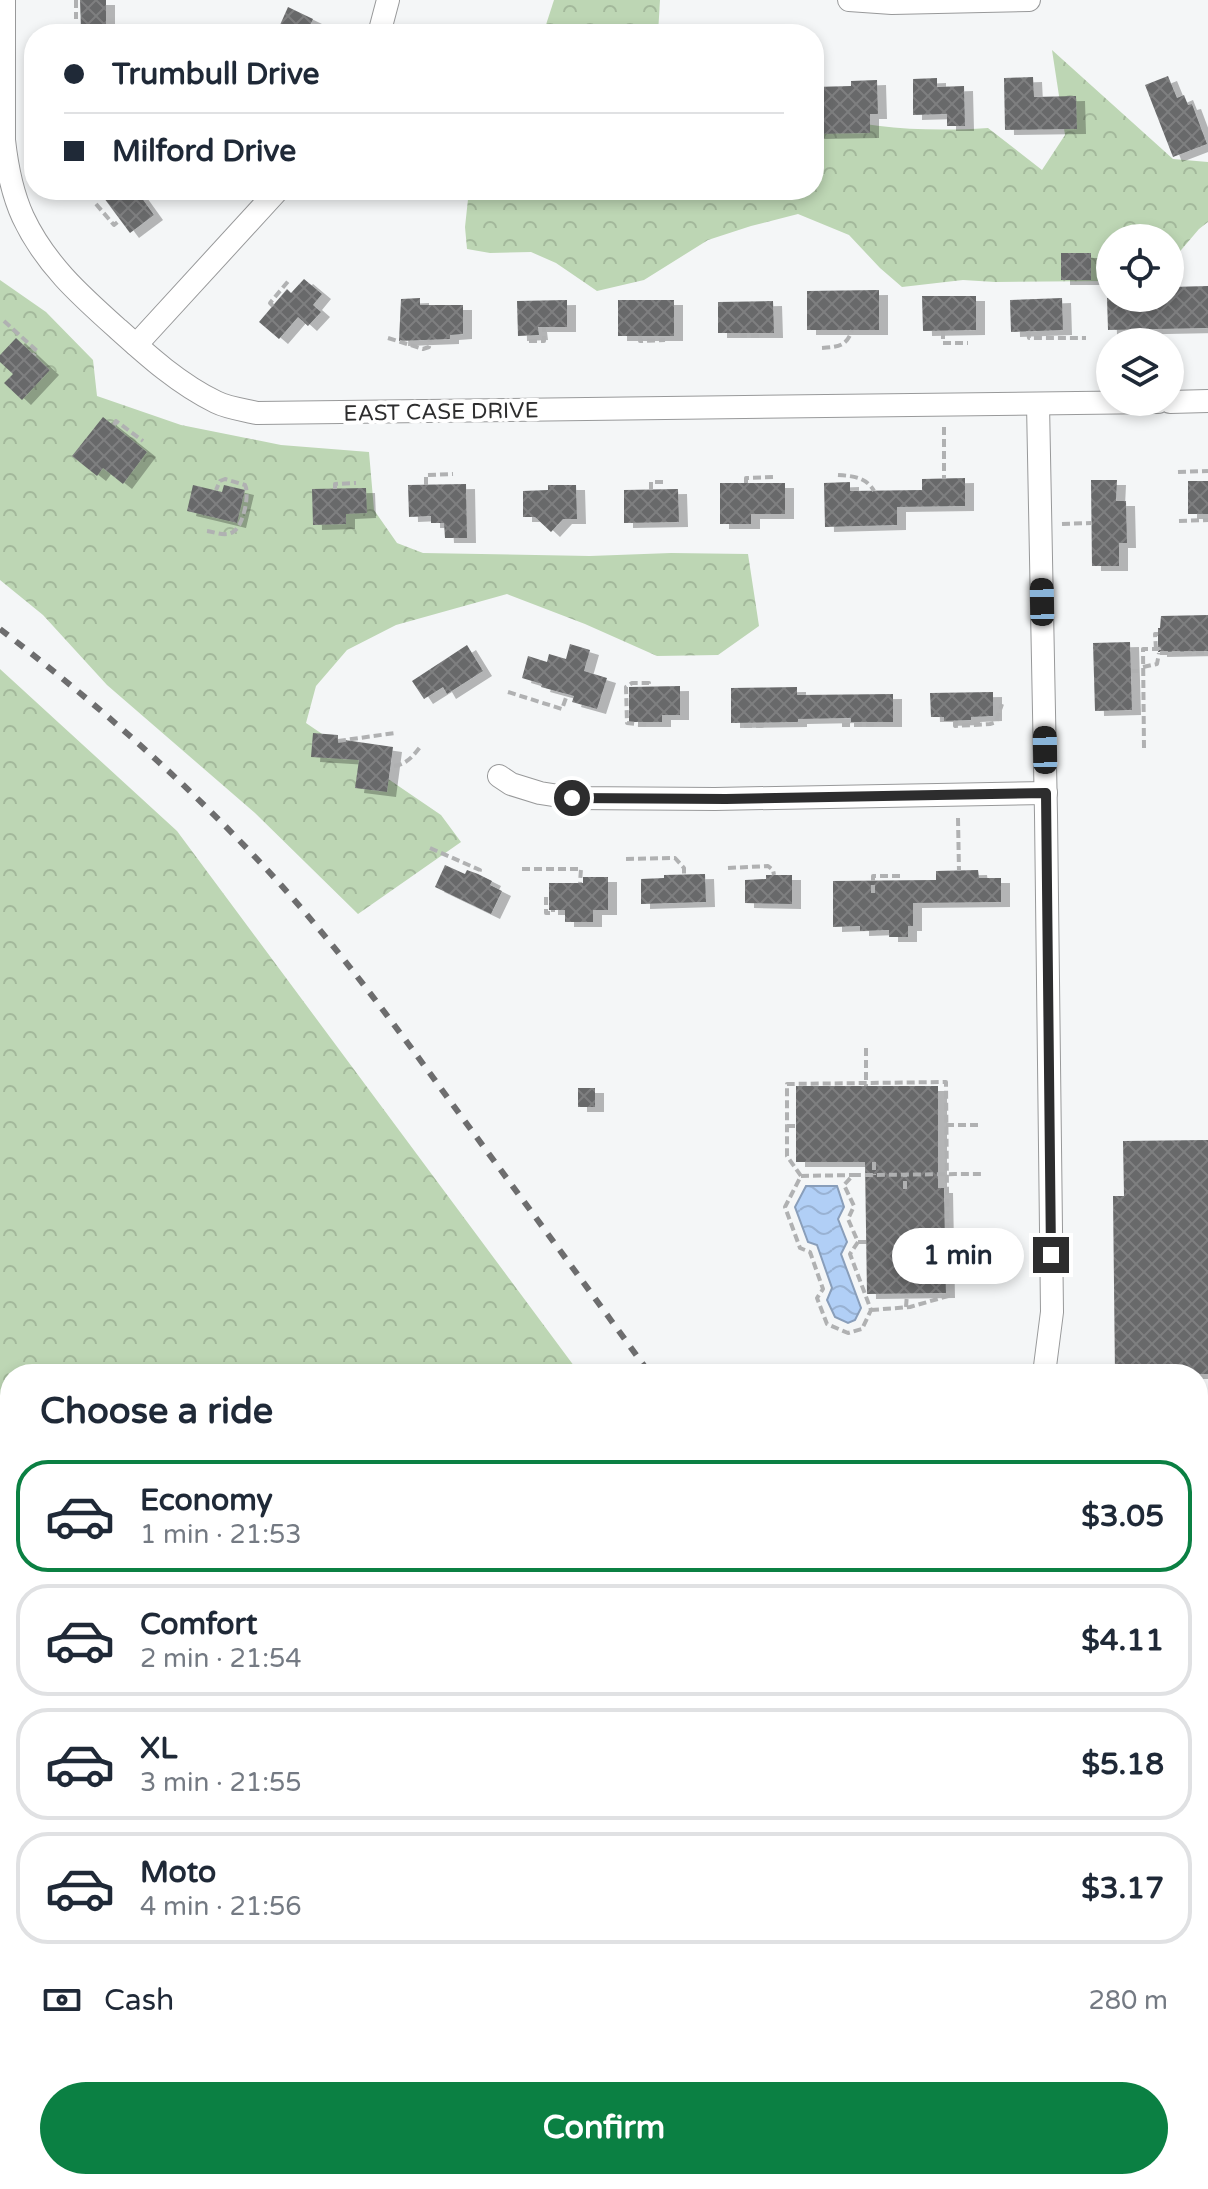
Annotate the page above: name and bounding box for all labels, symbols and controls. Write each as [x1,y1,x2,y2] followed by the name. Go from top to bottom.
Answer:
[112,56,320,93] text: Trumbull Drive
[112,133,296,170] text: Milford Drive
[1096,224,1184,416] map controls
[1096,224,1184,312] button: locate
[1096,328,1184,416] button: layers
[343,397,539,427] street label: EAST CASE DRIVE
[1030,578,1054,626] car
[1033,726,1057,774] car
[554,780,590,816] route start
[891,1227,1023,1283] callout: 1 min
[1033,1237,1069,1273] route end
[923,1240,993,1271] text: 1 min
[40,1390,273,1433] text: Choose a ride
[44,1480,116,1552] icon: car
[140,1482,273,1519] text: Economy
[1081,1498,1164,1535] text: $3.05
[140,1519,302,1550] text: 1 min · 21:53
[44,1604,116,1676] icon: car
[140,1606,258,1643] text: Comfort
[1081,1622,1164,1659] text: $4.11
[140,1643,302,1674] text: 2 min · 21:54
[44,1728,116,1800] icon: car
[140,1730,177,1767] text: XL
[1082,1746,1164,1783] text: $5.18
[140,1767,302,1798] text: 3 min · 21:55
[44,1852,116,1924] icon: car
[140,1854,216,1891] text: Moto
[1081,1870,1164,1907] text: $3.17
[140,1891,302,1922] text: 4 min · 21:56
[40,1978,84,2022] icon: cash
[104,1982,174,2019] text: Cash
[1088,1985,1168,2016] text: 280 m
[40,2082,1168,2174] button: Confirm

